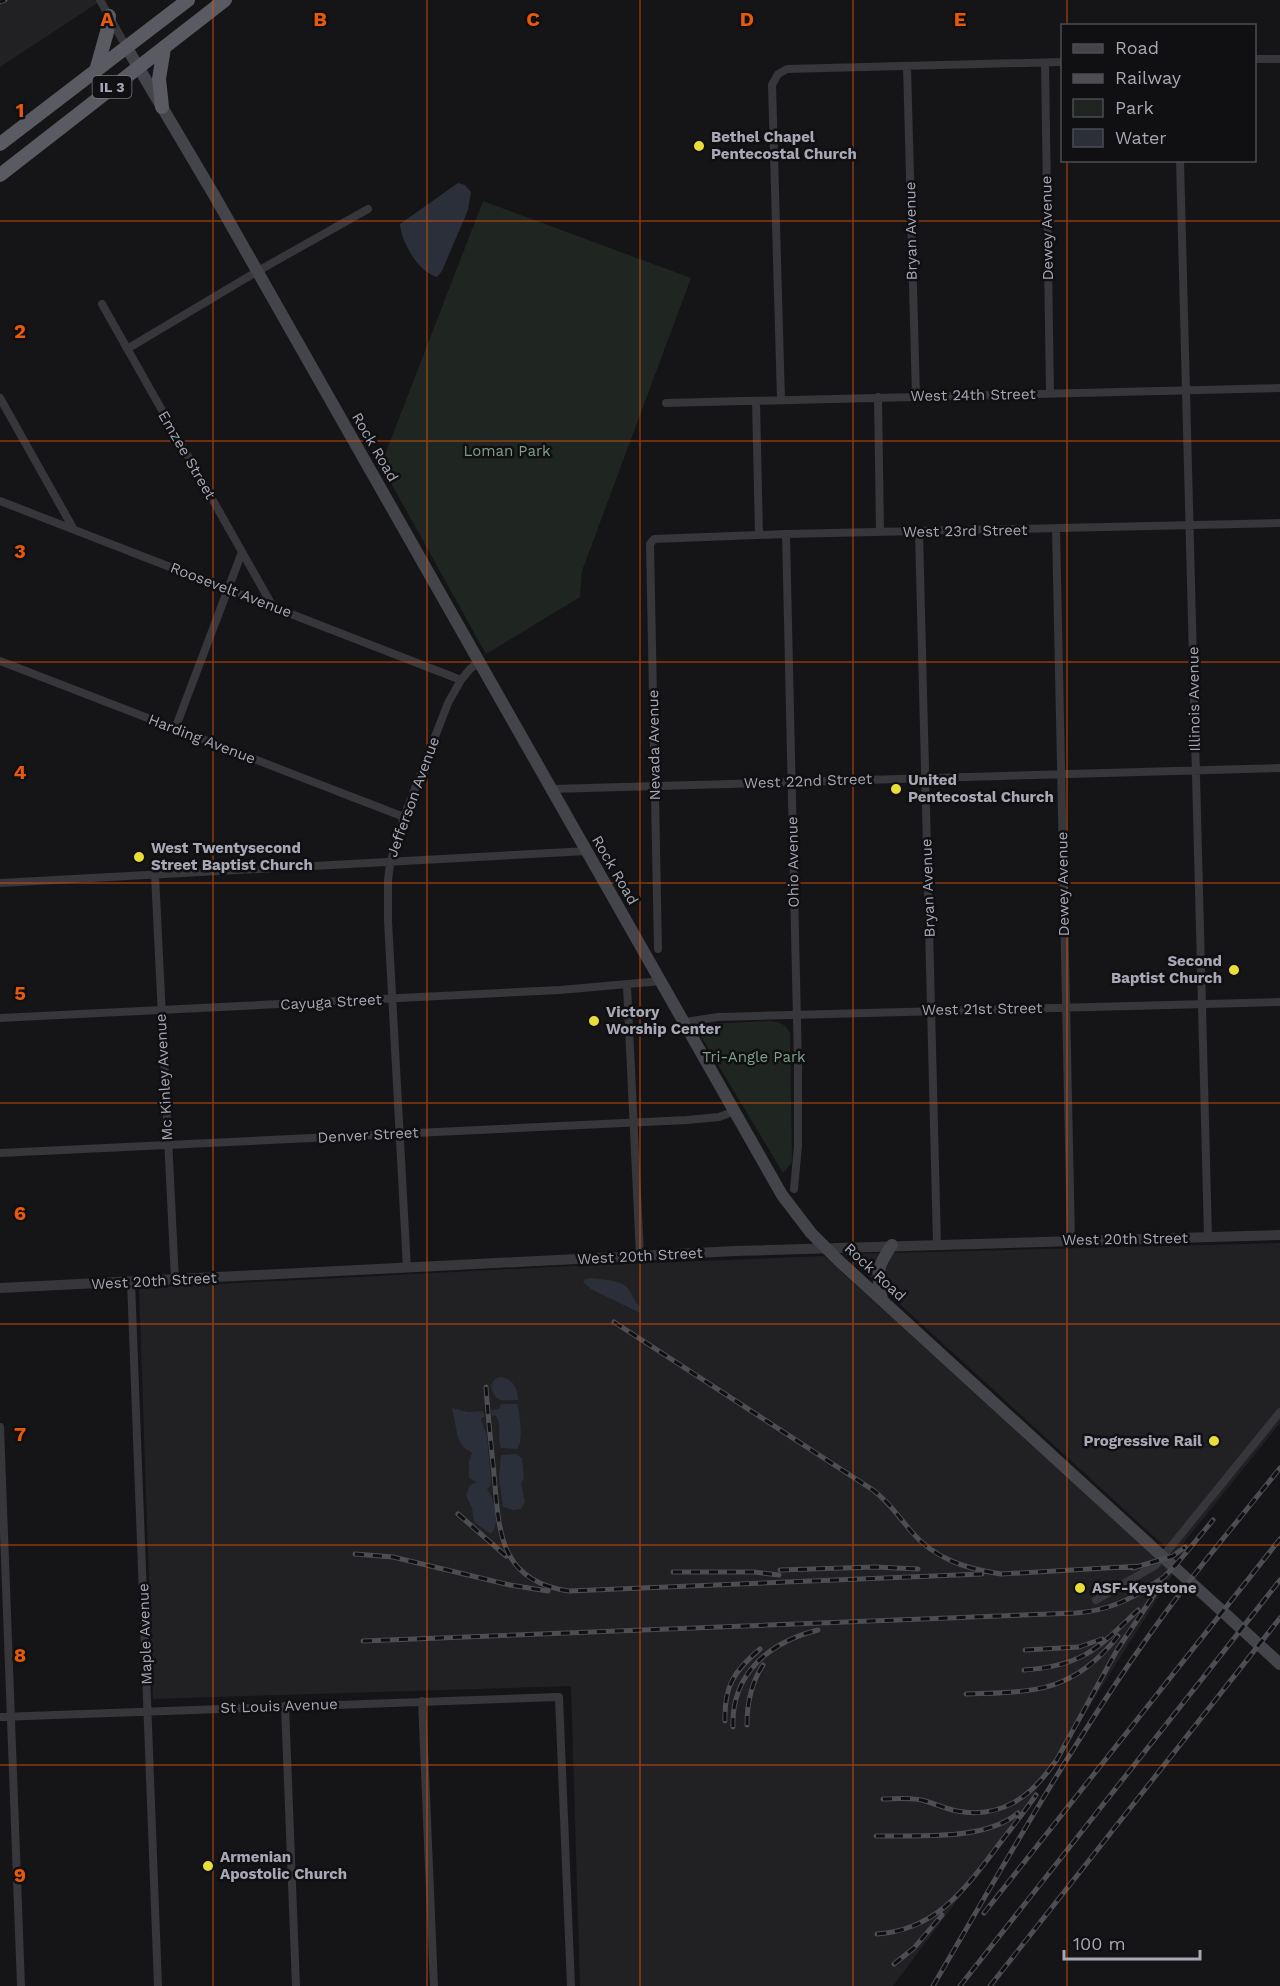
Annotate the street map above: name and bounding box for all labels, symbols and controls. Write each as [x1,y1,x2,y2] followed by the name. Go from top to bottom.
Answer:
[100,7,114,31] text: A
[313,7,327,31] text: B
[526,7,540,31] text: C
[740,7,754,31] text: D
[954,7,966,31] text: E
[1061,24,1256,162] legend
[1115,37,1159,58] text: Road
[1115,67,1182,88] text: Railway
[92,76,132,98] road number: IL 3
[1115,97,1154,118] text: Park
[16,98,24,122] text: 1
[1115,127,1167,148] text: Water
[711,128,857,163] place label: Bethel Chapel Pentecostal Church
[692,139,706,153] marker: Bethel Chapel Pentecostal Church
[1037,175,1057,281] street label: Dewey Avenue
[901,181,921,281] street label: Bryan Avenue
[14,319,26,343] text: 2
[910,385,1036,405] street label: West 24th Street
[154,407,220,503] street label: Emzee Street
[348,409,402,485] street label: Rock Road
[463,442,551,460] park label: Loman Park
[902,521,1028,541] street label: West 23rd Street
[14,539,26,563] text: 3
[168,559,294,621] street label: Roosevelt Avenue
[1184,646,1204,752] street label: Illinois Avenue
[644,690,664,800] street label: Nevada Avenue
[146,710,258,768] street label: Harding Avenue
[383,734,443,860] street label: Jefferson Avenue
[14,760,27,784] text: 4
[744,770,873,792] street label: West 22nd Street
[908,771,1054,806] place label: United Pentecostal Church
[889,782,903,796] marker: United Pentecostal Church
[783,816,803,908] street label: Ohio Avenue
[1053,831,1073,937] street label: Dewey Avenue
[588,832,642,908] street label: Rock Road
[917,838,939,938] street label: Bryan Avenue
[151,839,313,874] place label: West Twentysecond Street Baptist Church
[132,850,146,864] marker: West Twentysecond Street Baptist Church
[1111,952,1222,987] place label: Second Baptist Church
[1227,963,1241,977] marker: Second Baptist Church
[14,981,26,1005] text: 5
[280,990,383,1014] street label: Cayuga Street
[921,999,1043,1019] street label: West 21st Street
[606,1003,721,1038] place label: Victory Worship Center
[152,1013,176,1141] street label: Mc Kinley Avenue
[587,1014,601,1028] marker: Victory Worship Center
[702,1048,806,1066] park label: Tri-Angle Park
[317,1123,420,1147] street label: Denver Street
[14,1201,26,1225] text: 6
[1062,1229,1189,1249] street label: West 20th Street
[841,1239,909,1305] street label: Rock Road
[577,1244,704,1268] street label: West 20th Street
[91,1269,218,1293] street label: West 20th Street
[14,1422,26,1446] text: 7
[1083,1432,1202,1450] place label: Progressive Rail
[1207,1434,1221,1448] marker: Progressive Rail
[1092,1579,1197,1597] place label: ASF-Keystone
[1073,1581,1087,1595] marker: ASF-Keystone
[134,1583,156,1685] street label: Maple Avenue
[14,1643,26,1667] text: 8
[220,1695,338,1717] street label: St Louis Avenue
[220,1848,347,1883] place label: Armenian Apostolic Church
[201,1859,215,1873] marker: Armenian Apostolic Church
[14,1863,26,1887] text: 9
[1064,1923,1200,1961] scale bar
[1073,1933,1126,1954] text: 100 m

